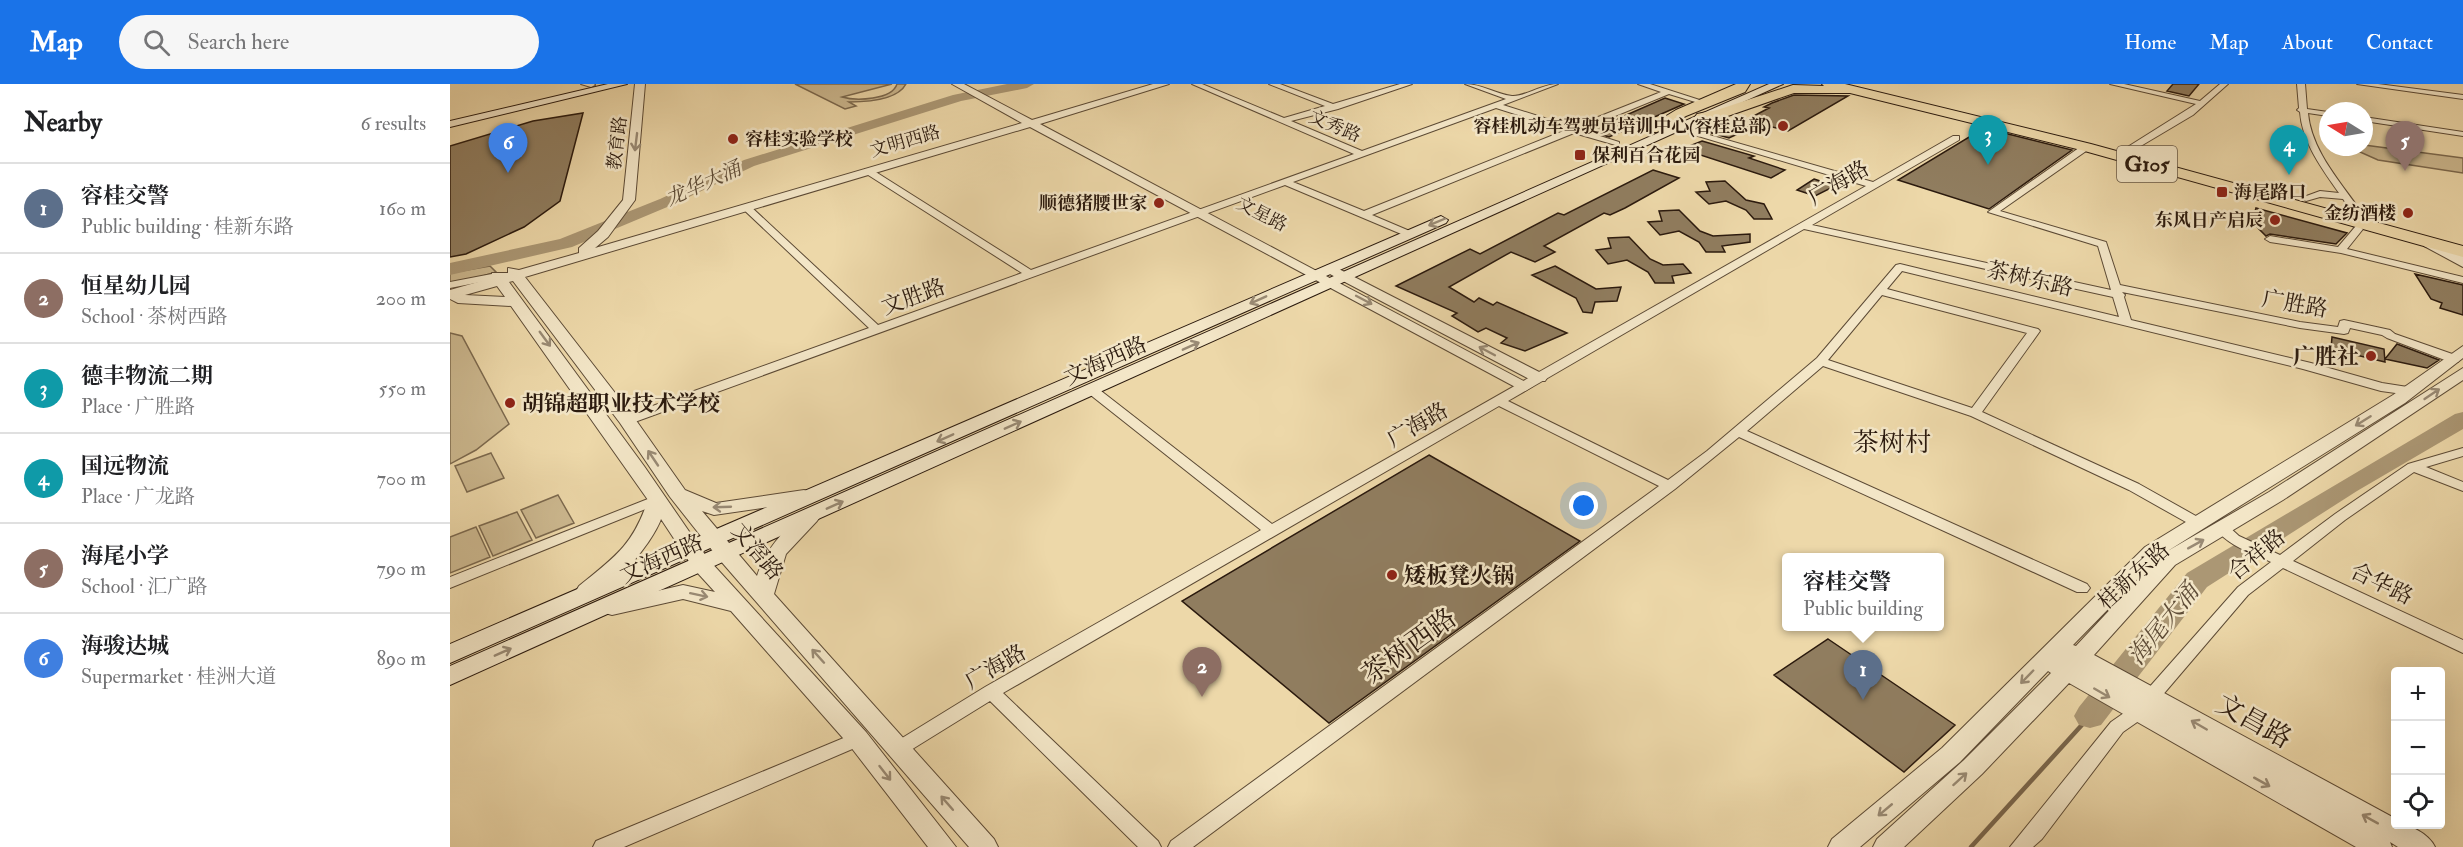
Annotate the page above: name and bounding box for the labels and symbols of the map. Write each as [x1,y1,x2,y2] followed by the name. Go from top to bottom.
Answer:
[2319,102,2373,156] north arrow
[1305,105,1364,148] street label: 文秀路
[603,115,632,171] street label: 教育路
[1473,115,1771,138] place label: 容桂机动车驾驶员培训中心(容桂总部)
[1968,116,2008,165] pin: 3
[1776,119,1790,133] marker: 容桂机动车驾驶员培训中心(容桂总部)
[867,121,943,162] street label: 文明西路
[2386,122,2424,171] pin: 5
[488,124,528,173] pin: 6
[2270,126,2308,175] pin: 4
[745,128,853,151] place label: 容桂实验学校
[630,132,641,152] one-way arrow
[726,132,740,146] marker: 容桂实验学校
[1592,144,1700,167] place label: 保利百合花园
[2117,146,2177,182] road number: G105
[1573,148,1587,162] marker: 保利百合花园
[1803,154,1874,211] street label: 广海路
[662,155,747,211] water label: 龙华大涌
[2234,181,2306,204] place label: 海尾路口
[2215,185,2229,199] marker: 海尾路口
[1039,192,1147,215] place label: 顺德猪腰世家
[1232,192,1291,237] street label: 文星路
[1152,196,1166,210] marker: 顺德猪腰世家
[2324,202,2396,225] place label: 金纺酒楼
[2401,206,2415,220] marker: 金纺酒楼
[2155,209,2263,232] place label: 东风日产启辰
[2268,213,2282,227] marker: 东风日产启辰
[1428,217,1446,228] one-way arrow
[1984,255,2076,303] street label: 茶树东路
[878,272,949,321] street label: 文胜路
[2260,284,2330,324] street label: 广胜路
[1355,294,1372,306] one-way arrow
[1249,295,1268,306] one-way arrow
[1060,330,1151,392] street label: 文海西路
[539,331,551,347] one-way arrow
[1182,340,1200,351] one-way arrow
[2293,343,2359,371] place label: 广胜社
[1479,344,1497,356] one-way arrow
[2364,349,2378,363] marker: 广胜社
[2423,388,2440,401] one-way arrow
[522,390,720,418] place label: 胡锦超职业技术学校
[503,396,517,410] marker: 胡锦超职业技术学校
[1382,396,1453,453] street label: 广海路
[2355,414,2372,427] one-way arrow
[1004,419,1022,431] one-way arrow
[1853,427,1931,459] district label: 茶树村
[936,432,954,444] one-way arrow
[647,451,659,467] one-way arrow
[1569,491,1598,520] your location
[826,499,844,511] one-way arrow
[713,502,732,513] one-way arrow
[725,517,789,586] street label: 文滘路
[2222,523,2291,586] street label: 合祥路
[616,528,707,590] street label: 文海西路
[2092,536,2176,616] street label: 桂新东路
[2187,538,2204,550] one-way arrow
[2346,557,2417,611] street label: 合华路
[1404,562,1514,590] place label: 矮板凳火锅
[1385,568,1399,582] marker: 矮板凳火锅
[2121,575,2208,671] water label: 海尾大涌
[689,590,709,601] one-way arrow
[1356,601,1463,691] street label: 茶树西路
[960,638,1031,695] street label: 广海路
[494,646,512,658] one-way arrow
[1182,648,1221,697] pin: 2
[811,649,825,664] one-way arrow
[1844,650,1882,700] pin: 1
[2020,670,2034,685] one-way arrow
[2093,687,2110,699] one-way arrow
[2210,687,2297,756] street label: 文昌路
[2191,719,2208,731] one-way arrow
[878,764,891,780] one-way arrow
[1952,772,1967,786] one-way arrow
[2253,776,2270,788] one-way arrow
[940,796,954,811] one-way arrow
[1877,804,1893,817] one-way arrow
[2362,813,2379,825] one-way arrow

